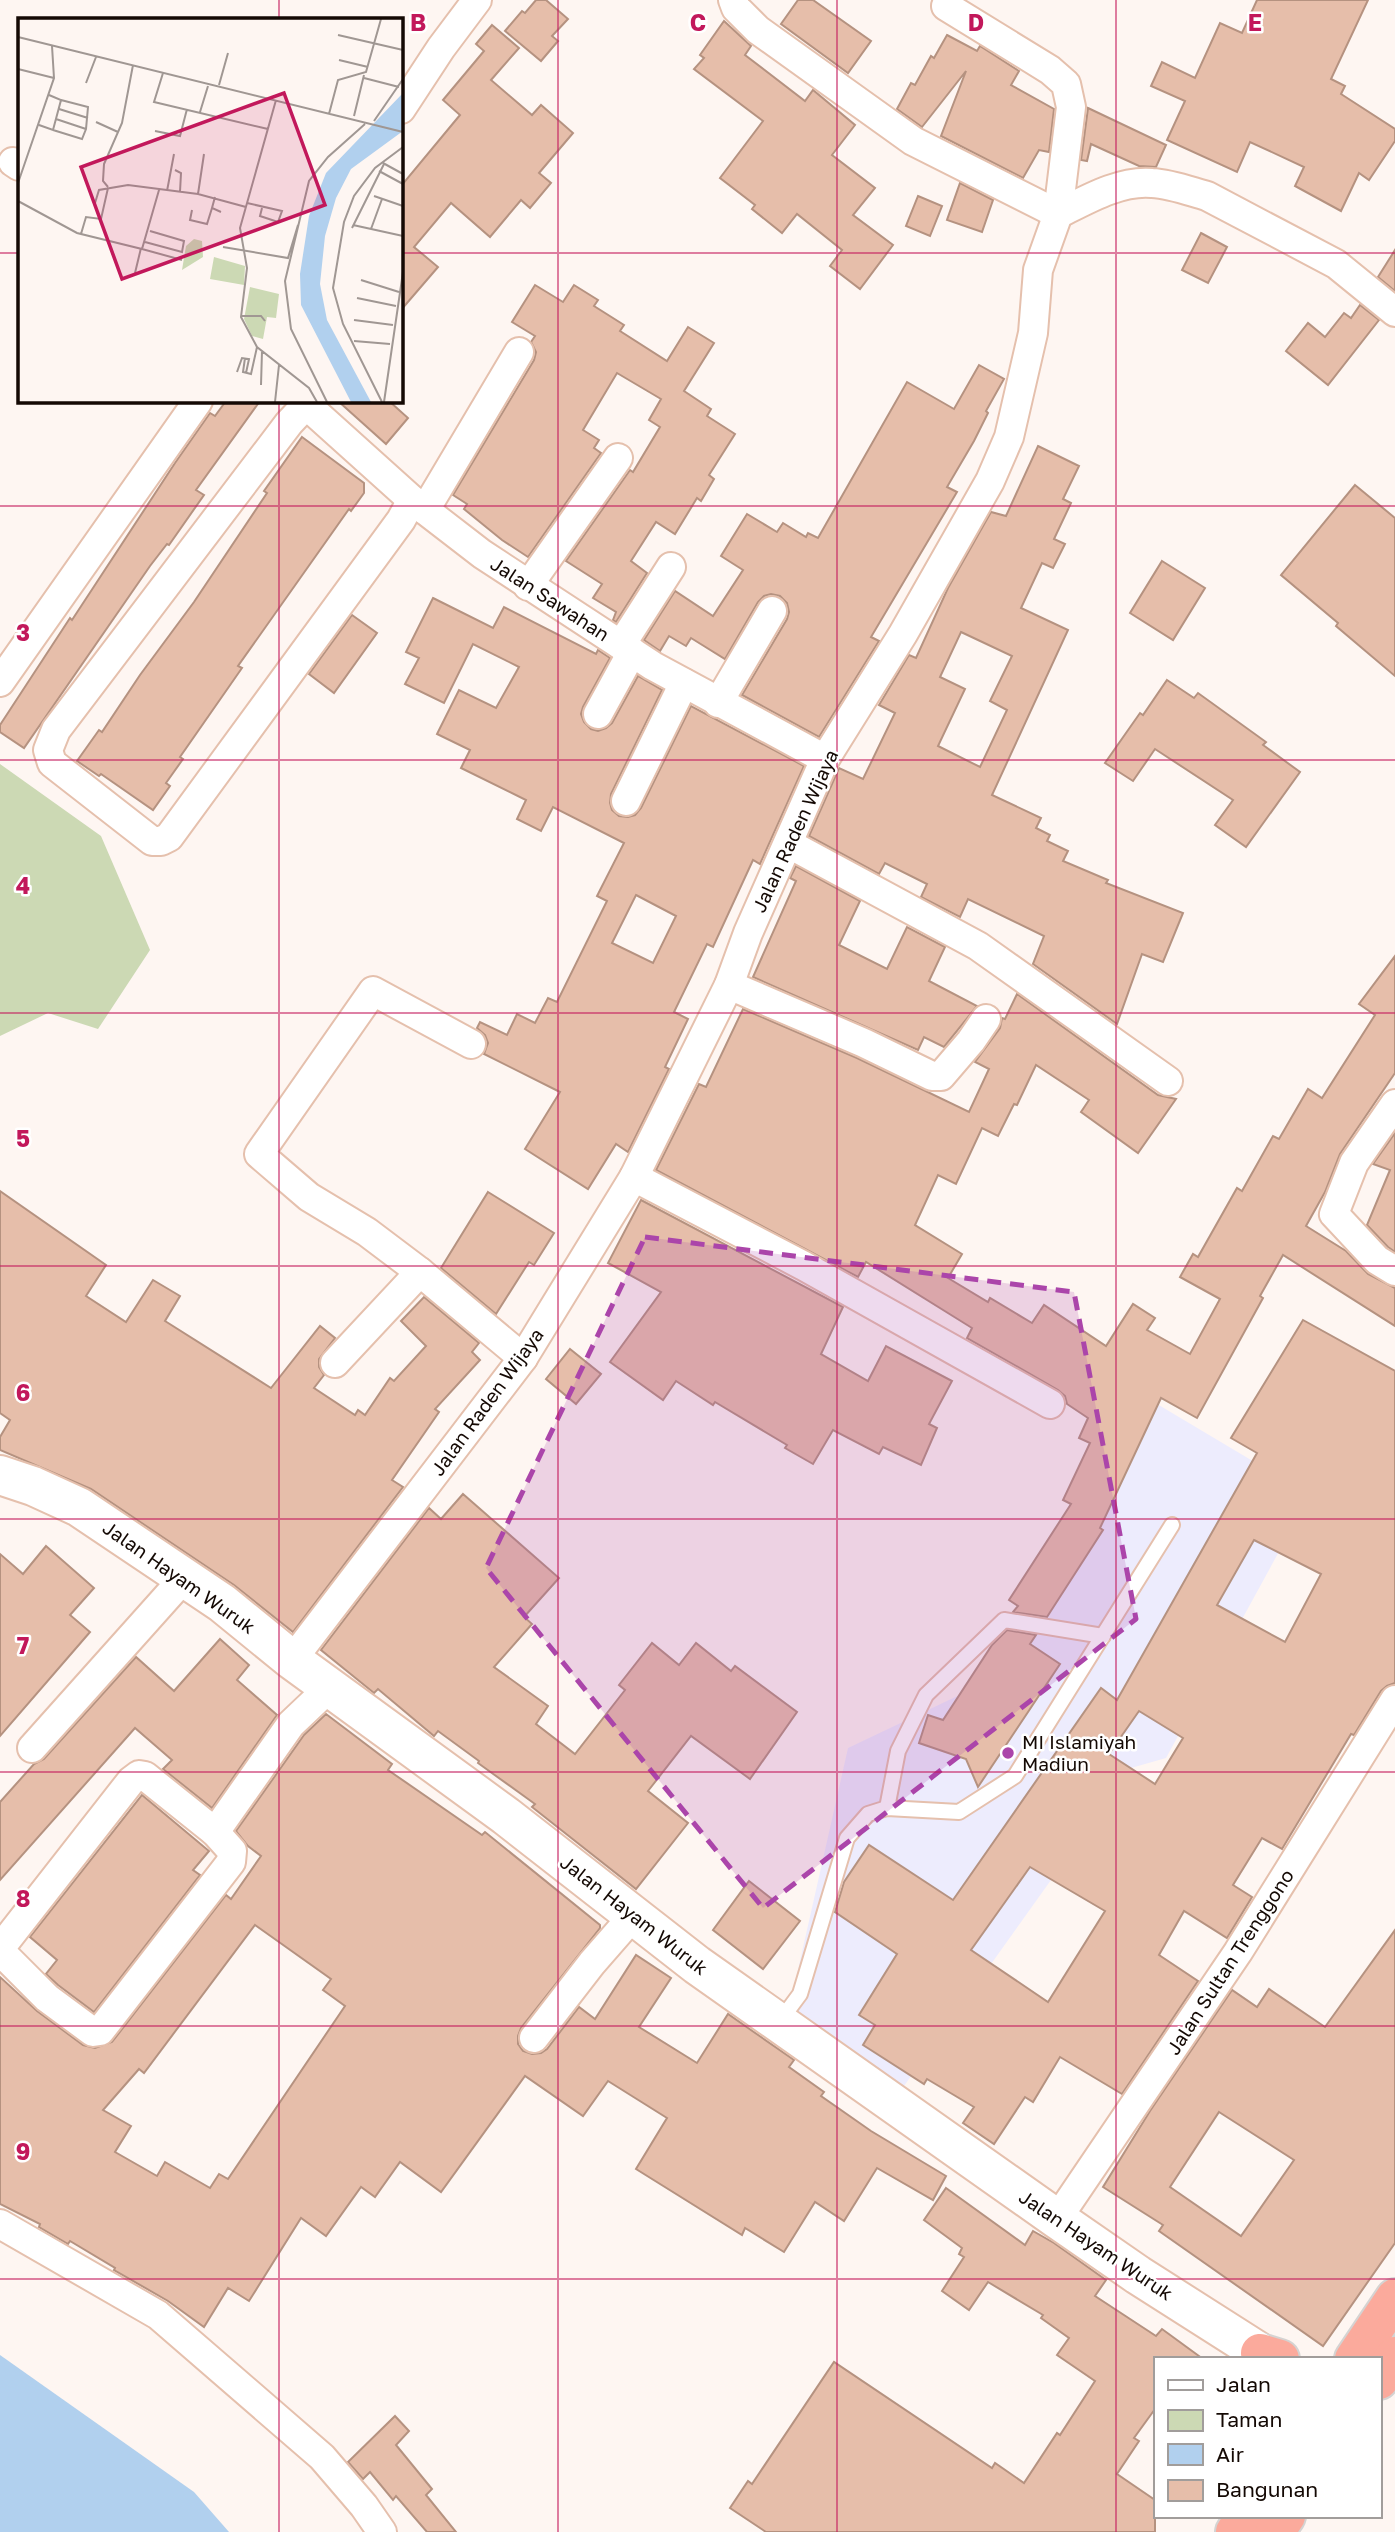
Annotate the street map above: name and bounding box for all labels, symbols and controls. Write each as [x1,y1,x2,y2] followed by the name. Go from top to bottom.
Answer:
[410,8,426,36] text: B
[690,8,706,36] text: C
[968,8,984,36] text: D
[1248,8,1262,36] text: E
[18,18,402,402] inset map
[487,552,614,646] street label: Jalan Sawahan
[16,618,30,646] text: 3
[747,746,842,916] street label: Jalan Raden Wijaya
[16,871,30,899] text: 4
[16,1124,30,1152] text: 5
[425,1323,548,1480] street label: Jalan Raden Wijaya
[16,1378,30,1406] text: 6
[99,1515,260,1638] street label: Jalan Hayam Wuruk
[17,1631,29,1659] text: 7
[1022,1730,1136,1775] place label: MI Islamiyah Madiun
[1000,1745,1016,1761] marker: MI Islamiyah Madiun
[556,1850,713,1979] street label: Jalan Hayam Wuruk
[1161,1865,1298,2059] street label: Jalan Sultan Trenggono
[16,1884,30,1912] text: 8
[16,2137,30,2165] text: 9
[1015,2185,1178,2305] street label: Jalan Hayam Wuruk
[1154,2357,1381,2518] legend
[1216,2371,1271,2397] text: Jalan
[1216,2406,1282,2432] text: Taman
[1216,2441,1244,2467] text: Air
[1216,2476,1318,2502] text: Bangunan

